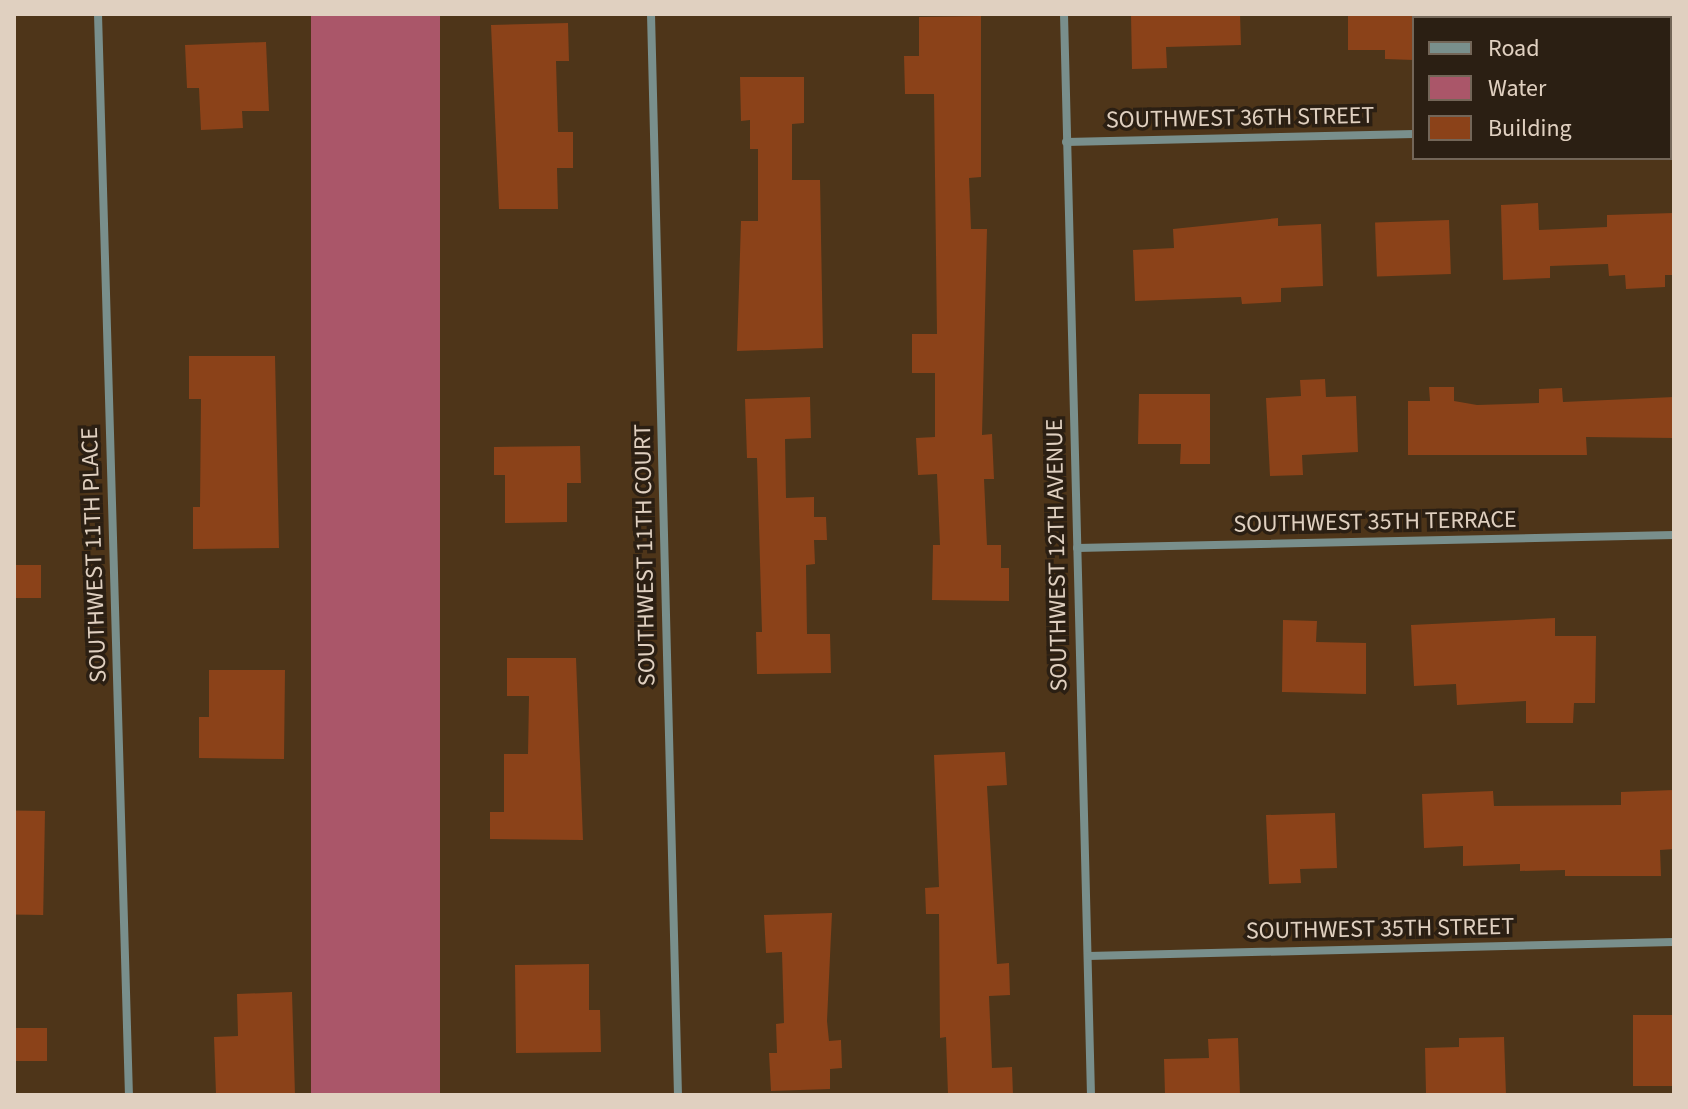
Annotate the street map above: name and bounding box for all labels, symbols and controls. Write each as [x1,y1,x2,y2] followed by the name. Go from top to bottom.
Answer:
[1412,16,1672,160] legend
[1488,31,1540,66] text: Road
[1488,71,1546,106] text: Water
[1106,101,1374,135] street label: SOUTHWEST 36TH STREET
[1488,111,1572,146] text: Building
[1040,418,1074,692] street label: SOUTHWEST 12TH AVENUE
[628,424,662,686] street label: SOUTHWEST 11TH COURT
[75,427,113,683] street label: SOUTHWEST 11TH PLACE
[1233,505,1517,539] street label: SOUTHWEST 35TH TERRACE
[1246,912,1514,946] street label: SOUTHWEST 35TH STREET

